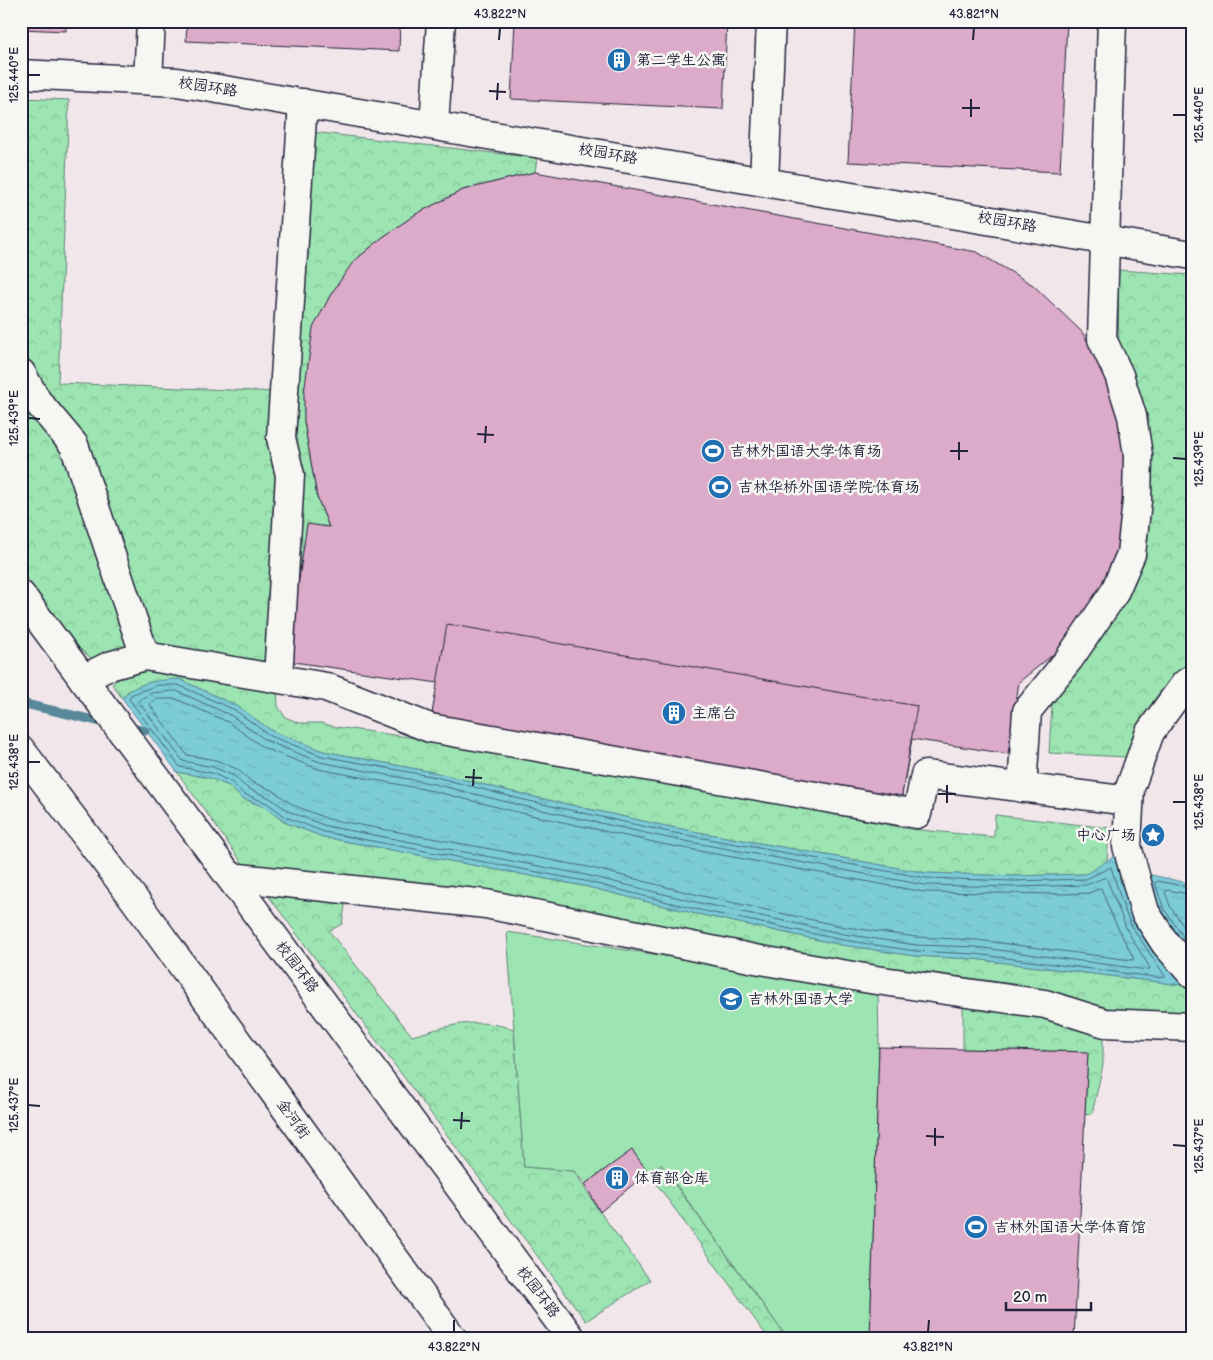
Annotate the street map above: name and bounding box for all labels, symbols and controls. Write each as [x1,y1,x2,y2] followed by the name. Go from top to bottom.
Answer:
[474,7,526,22] text: 43.822°N
[949,7,999,22] text: 43.821°N
[7,47,22,103] text: 125.440°E
[606,47,632,73] building icon: 第二学生公寓
[636,51,726,70] place label: 第二学生公寓
[177,73,239,101] street label: 校园环路
[1192,87,1207,143] text: 125.440°E
[577,139,639,169] street label: 校园环路
[976,207,1038,237] street label: 校园环路
[7,390,22,446] text: 125.439°E
[1192,431,1207,487] text: 125.439°E
[700,438,726,464] sports icon: 吉林外国语大学·体育场
[730,442,882,461] place label: 吉林外国语大学·体育场
[707,474,733,500] sports icon: 吉林华桥外国语学院·体育场
[738,478,920,497] place label: 吉林华桥外国语学院·体育场
[661,700,687,726] building icon: 主席台
[692,704,737,723] place label: 主席台
[7,734,22,790] text: 125.438°E
[1192,774,1207,830] text: 125.438°E
[1140,822,1166,848] place icon: 中心广场
[1076,826,1136,845] place label: 中心广场
[271,937,323,997] street label: 校园环路
[718,986,744,1012] school or university icon: 吉林外国语大学
[748,990,853,1009] place label: 吉林外国语大学
[7,1077,22,1132] text: 125.437°E
[272,1095,314,1143] street label: 金河街
[1192,1118,1207,1173] text: 125.437°E
[604,1165,630,1191] building icon: 体育部仓库
[634,1169,709,1188] place label: 体育部仓库
[963,1214,989,1240] sports icon: 吉林外国语大学·体育馆
[994,1218,1146,1237] place label: 吉林外国语大学·体育馆
[512,1262,564,1322] street label: 校园环路
[1006,1280,1090,1312] scale bar
[1013,1288,1047,1307] text: 20 m
[428,1340,480,1355] text: 43.822°N
[903,1340,953,1355] text: 43.821°N

